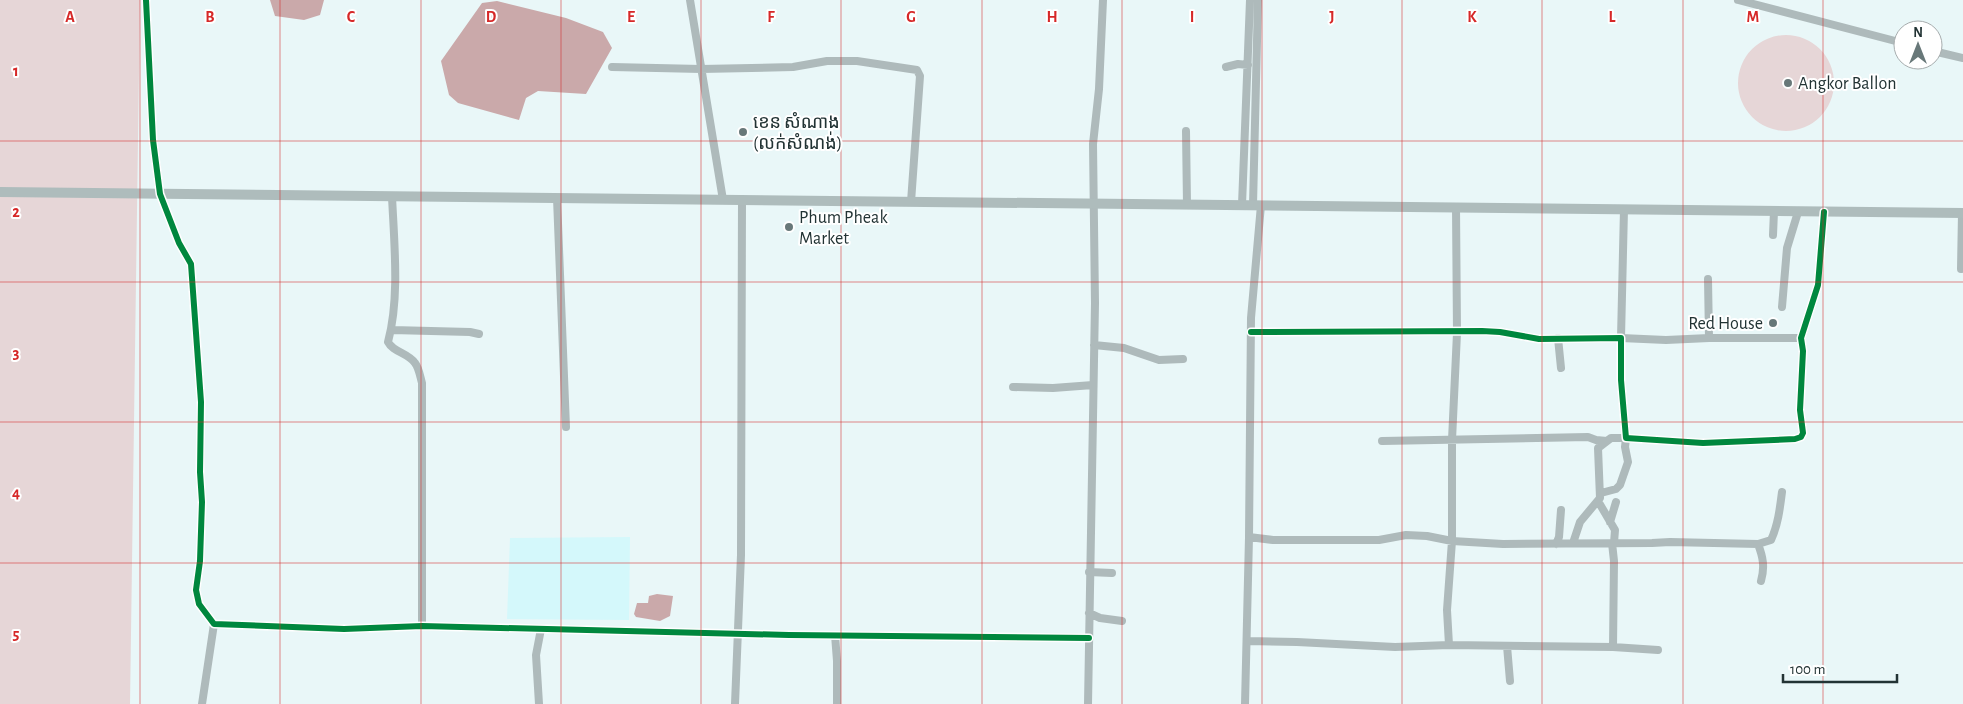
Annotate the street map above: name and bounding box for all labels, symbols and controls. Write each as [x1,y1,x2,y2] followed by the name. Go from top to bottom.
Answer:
[65,9,75,25] text: A
[205,9,215,25] text: B
[347,9,356,25] text: C
[486,9,497,25] text: D
[627,9,635,25] text: E
[767,9,775,25] text: F
[906,9,916,25] text: G
[1046,9,1058,25] text: H
[1190,9,1194,25] text: I
[1329,9,1335,25] text: J
[1467,9,1477,25] text: K
[1609,9,1616,25] text: L
[1747,9,1759,25] text: M
[1893,20,1943,70] north arrow
[1913,26,1923,40] text: N
[13,63,19,79] text: 1
[1798,75,1896,93] place label: Angkor Ballon
[1782,77,1794,89] marker: Angkor Ballon
[753,112,842,153] place label: ខេន សំណាង (លក់សំណង់)
[737,126,749,138] marker: ខេន សំណាង (លក់សំណង់)
[12,204,20,220] text: 2
[799,209,888,248] place label: Phum Pheak Market
[783,221,795,233] marker: Phum Pheak Market
[1688,315,1763,333] place label: Red House
[1767,317,1779,329] marker: Red House
[13,345,20,361] text: 3
[12,485,20,501] text: 4
[13,626,20,642] text: 5
[1783,652,1897,684] scale bar
[1790,662,1825,677] text: 100 m

